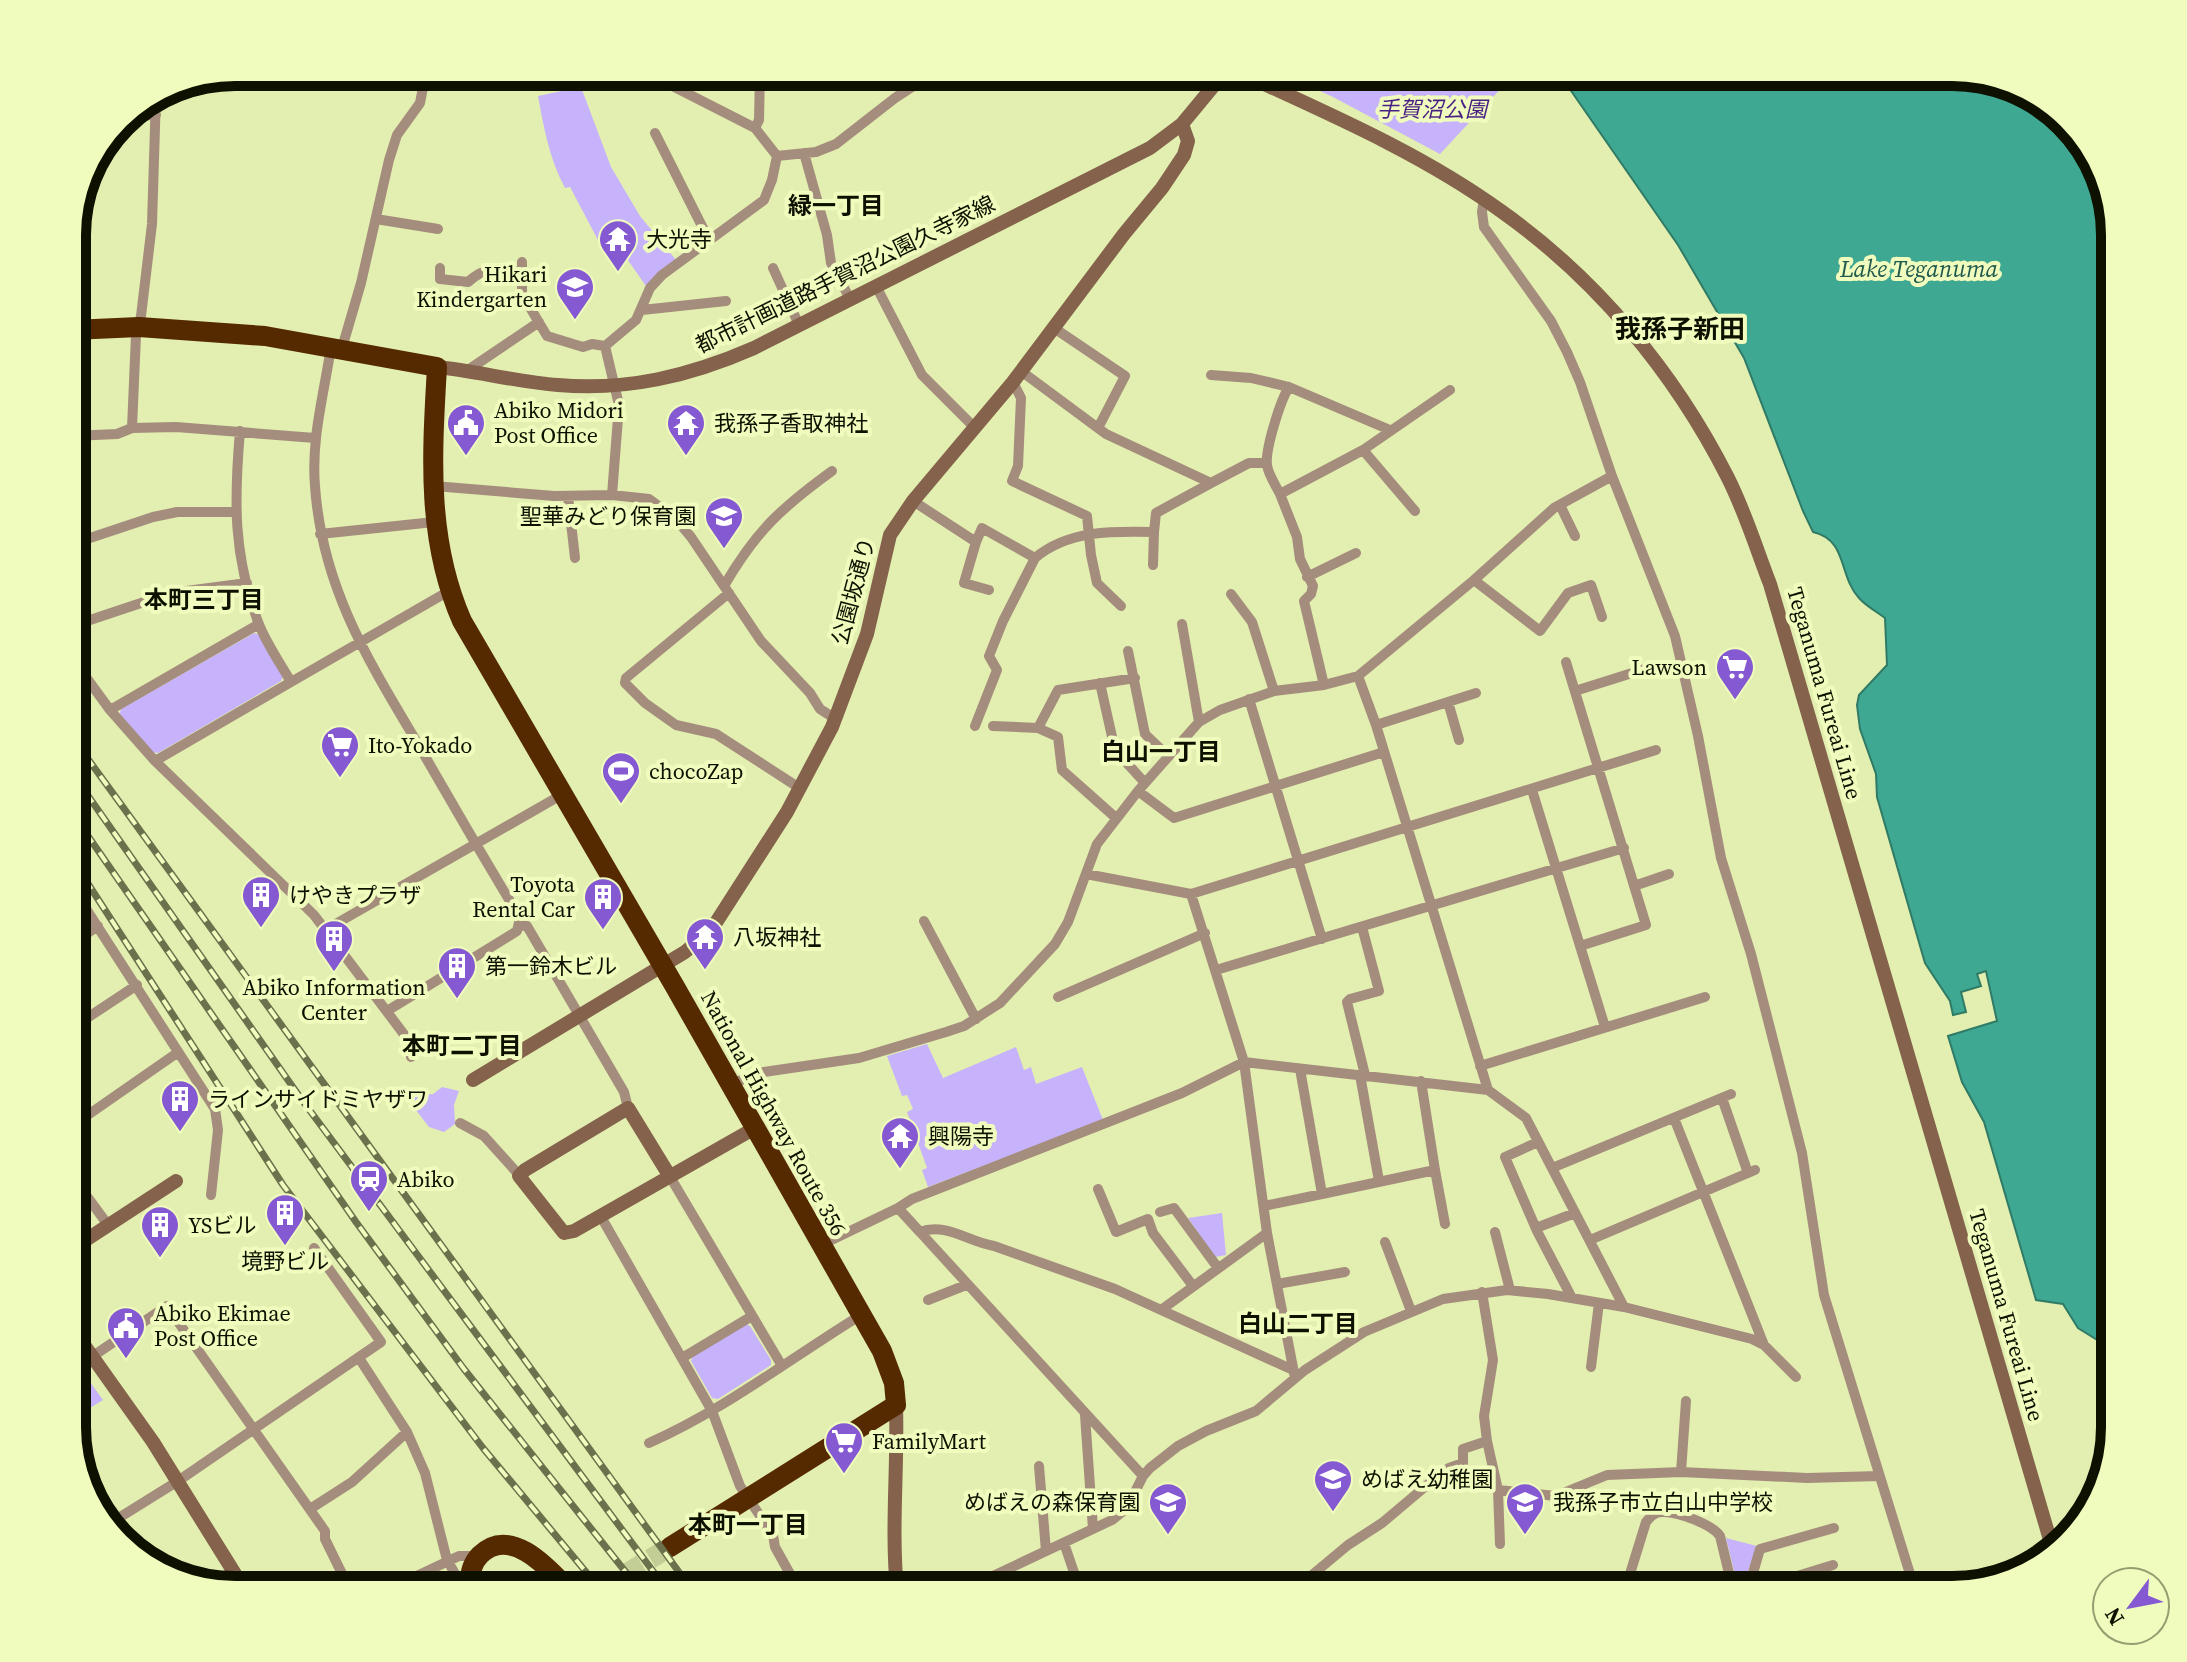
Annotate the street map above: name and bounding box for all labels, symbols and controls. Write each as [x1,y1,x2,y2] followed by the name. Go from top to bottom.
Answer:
[1377,94,1490,124] park label: 手賀沼公園
[690,188,1000,360] street label: 都市計画道路手賀沼公園久寺家線
[788,189,884,222] district label: 緑一丁目
[597,218,639,273] temple icon: 大光寺
[646,224,712,254] place label: 大光寺
[1839,252,1999,285] water label: Lake Teganuma
[416,259,547,314] place label: Hikari Kindergarten
[554,266,596,321] school or university icon: Hikari Kindergarten
[1615,311,1745,347] district label: 我孫子新田
[494,395,623,450] place label: Abiko Midori Post Office
[445,402,487,457] public building icon: Abiko Midori Post Office
[665,402,707,457] temple icon: 我孫子香取神社
[714,408,868,438] place label: 我孫子香取神社
[703,495,745,550] school or university icon: 聖華みどり保育園
[520,501,696,531] place label: 聖華みどり保育園
[824,534,882,648] street label: 公園坂通り
[144,583,264,616] district label: 本町三丁目
[1780,583,1870,803] street label: Teganuma Fureai Line
[1714,646,1756,701] supermarket icon: Lawson
[1632,652,1707,682] place label: Lawson
[319,724,361,779] supermarket icon: Ito-Yokado
[368,730,472,760] place label: Ito-Yokado
[1101,735,1221,768] district label: 白山一丁目
[600,750,642,805] sports icon: chocoZap
[649,756,743,786] place label: chocoZap
[472,869,576,924] place label: Toyota Rental Car
[240,874,282,929] building icon: けやきプラザ
[582,876,624,931] building icon: Toyota Rental Car
[289,880,421,910] place label: けやきプラザ
[684,916,726,971] temple icon: 八坂神社
[313,918,355,973] building icon: Abiko Information Center
[733,922,821,952] place label: 八坂神社
[436,945,478,1000] building icon: 第一鈴木ビル
[485,951,617,981] place label: 第一鈴木ビル
[242,972,426,1027] place label: Abiko Information Center
[694,985,854,1241] street label: National Highway Route 356
[402,1029,522,1062] district label: 本町二丁目
[159,1078,201,1133] building icon: ラインサイドミヤザワ
[208,1084,428,1114] place label: ラインサイドミヤザワ
[879,1115,921,1170] temple icon: 興陽寺
[928,1121,994,1151] place label: 興陽寺
[348,1158,390,1213] station icon: Abiko
[397,1164,455,1194] place label: Abiko
[264,1192,306,1247] building icon: 境野ビル
[139,1204,181,1259] building icon: YSビル
[1962,1205,2052,1425] street label: Teganuma Fureai Line
[188,1210,256,1240] place label: YSビル
[241,1246,329,1276] place label: 境野ビル
[154,1298,291,1353] place label: Abiko Ekimae Post Office
[105,1305,147,1360] public building icon: Abiko Ekimae Post Office
[1238,1307,1358,1340] district label: 白山二丁目
[823,1420,865,1475] supermarket icon: FamilyMart
[872,1426,987,1456] place label: FamilyMart
[1312,1458,1354,1513] school or university icon: めばえ幼稚園
[1361,1464,1493,1494] place label: めばえ幼稚園
[1147,1481,1189,1536] school or university icon: めばえの森保育園
[1504,1481,1546,1536] school or university icon: 我孫子市立白山中学校
[964,1487,1140,1517] place label: めばえの森保育園
[1553,1487,1773,1517] place label: 我孫子市立白山中学校
[688,1508,808,1541] district label: 本町一丁目
[2091,1566,2171,1646] north arrow
[2097,1602,2131,1631] text: N

